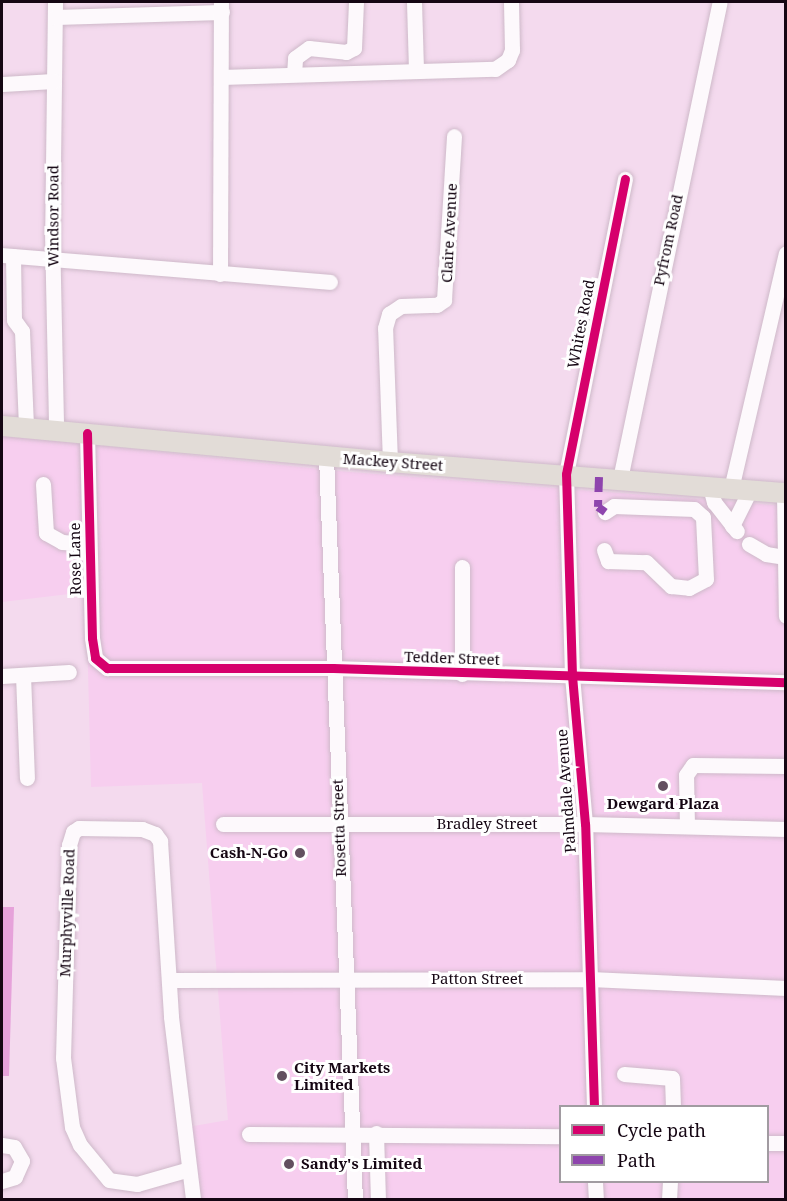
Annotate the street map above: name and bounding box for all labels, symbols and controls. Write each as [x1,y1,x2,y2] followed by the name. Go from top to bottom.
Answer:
[44,165,62,267] street label: Windsor Road
[437,183,461,283] street label: Claire Avenue
[650,193,686,287] street label: Pyfrom Road
[564,278,598,370] street label: Whites Road
[342,450,444,474] street label: Mackey Street
[65,523,85,595] street label: Rose Lane
[404,647,500,669] street label: Tedder Street
[553,728,579,854] street label: Palmdale Avenue
[328,779,350,877] street label: Rosetta Street
[656,779,670,793] marker: Dewgard Plaza
[607,795,719,813] place label: Dewgard Plaza
[436,815,538,833] street label: Bradley Street
[210,844,288,862] place label: Cash-N-Go
[293,846,307,860] marker: Cash-N-Go
[56,849,78,977] street label: Murphyville Road
[431,970,523,988] street label: Patton Street
[294,1058,390,1093] place label: City Markets Limited
[275,1069,289,1083] marker: City Markets Limited
[559,1105,769,1183] legend
[617,1118,706,1142] text: Cycle path
[617,1148,656,1172] text: Path
[301,1155,422,1173] place label: Sandy's Limited
[282,1157,296,1171] marker: Sandy's Limited

